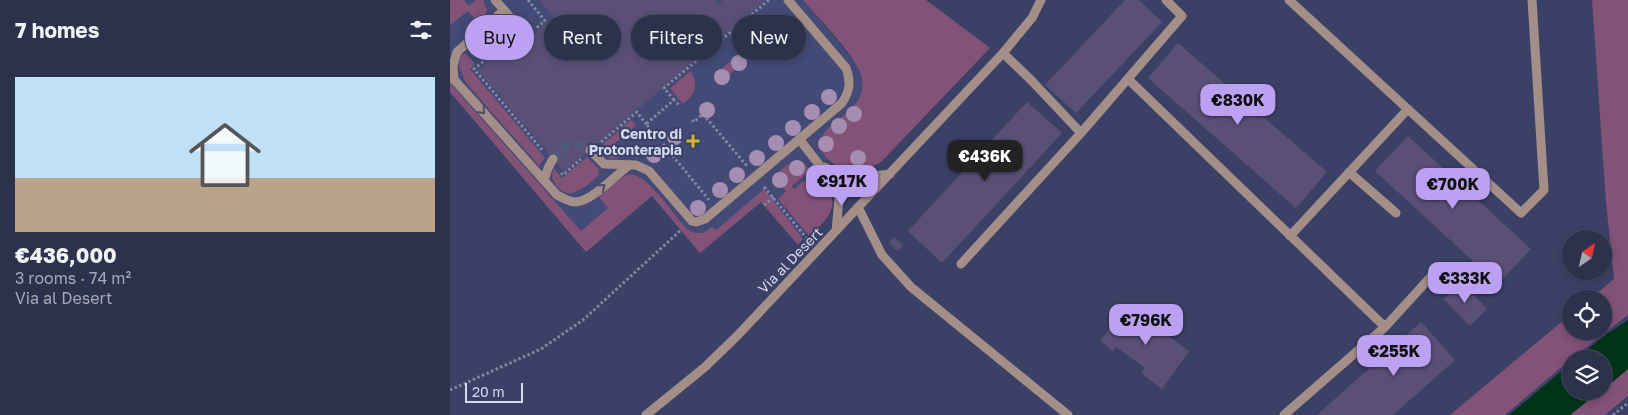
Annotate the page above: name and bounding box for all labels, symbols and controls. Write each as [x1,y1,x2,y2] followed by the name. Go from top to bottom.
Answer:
[465,15,534,60] chip: Buy
[544,15,621,60] chip: Rent
[631,15,722,60] chip: Filters
[732,15,806,60] chip: New
[407,16,435,44] icon: filters
[15,17,100,43] text: 7 homes
[1203,84,1273,126] pin: €830K
[1211,90,1265,110] text: €830K
[476,106,485,115] one-way arrow
[180,110,270,200] icon: home
[589,125,682,158] place label: Centro di Protonterapia
[686,134,700,148] marker: Centro di Protonterapia
[950,140,1020,182] pin: €436K
[959,146,1011,166] text: €436K
[807,164,877,207] pin: €917K
[1418,168,1488,210] pin: €700K
[817,171,867,191] text: €917K
[1427,174,1479,194] text: €700K
[596,184,605,193] one-way arrow
[754,223,826,297] street label: Via al Desert
[1562,230,1612,280] north arrow
[1562,230,1612,400] map controls
[15,242,117,268] text: €436,000
[1430,262,1500,304] pin: €333K
[15,268,131,288] text: 3 rooms · 74 m²
[1439,268,1491,288] text: €333K
[15,288,112,308] text: Via al Desert
[1562,290,1612,340] button: locate
[1111,304,1181,346] pin: €796K
[1120,310,1172,330] text: €796K
[1359,334,1429,377] pin: €255K
[1368,341,1420,361] text: €255K
[1562,350,1612,400] button: layers
[465,380,522,403] scale bar
[472,383,505,400] text: 20 m

